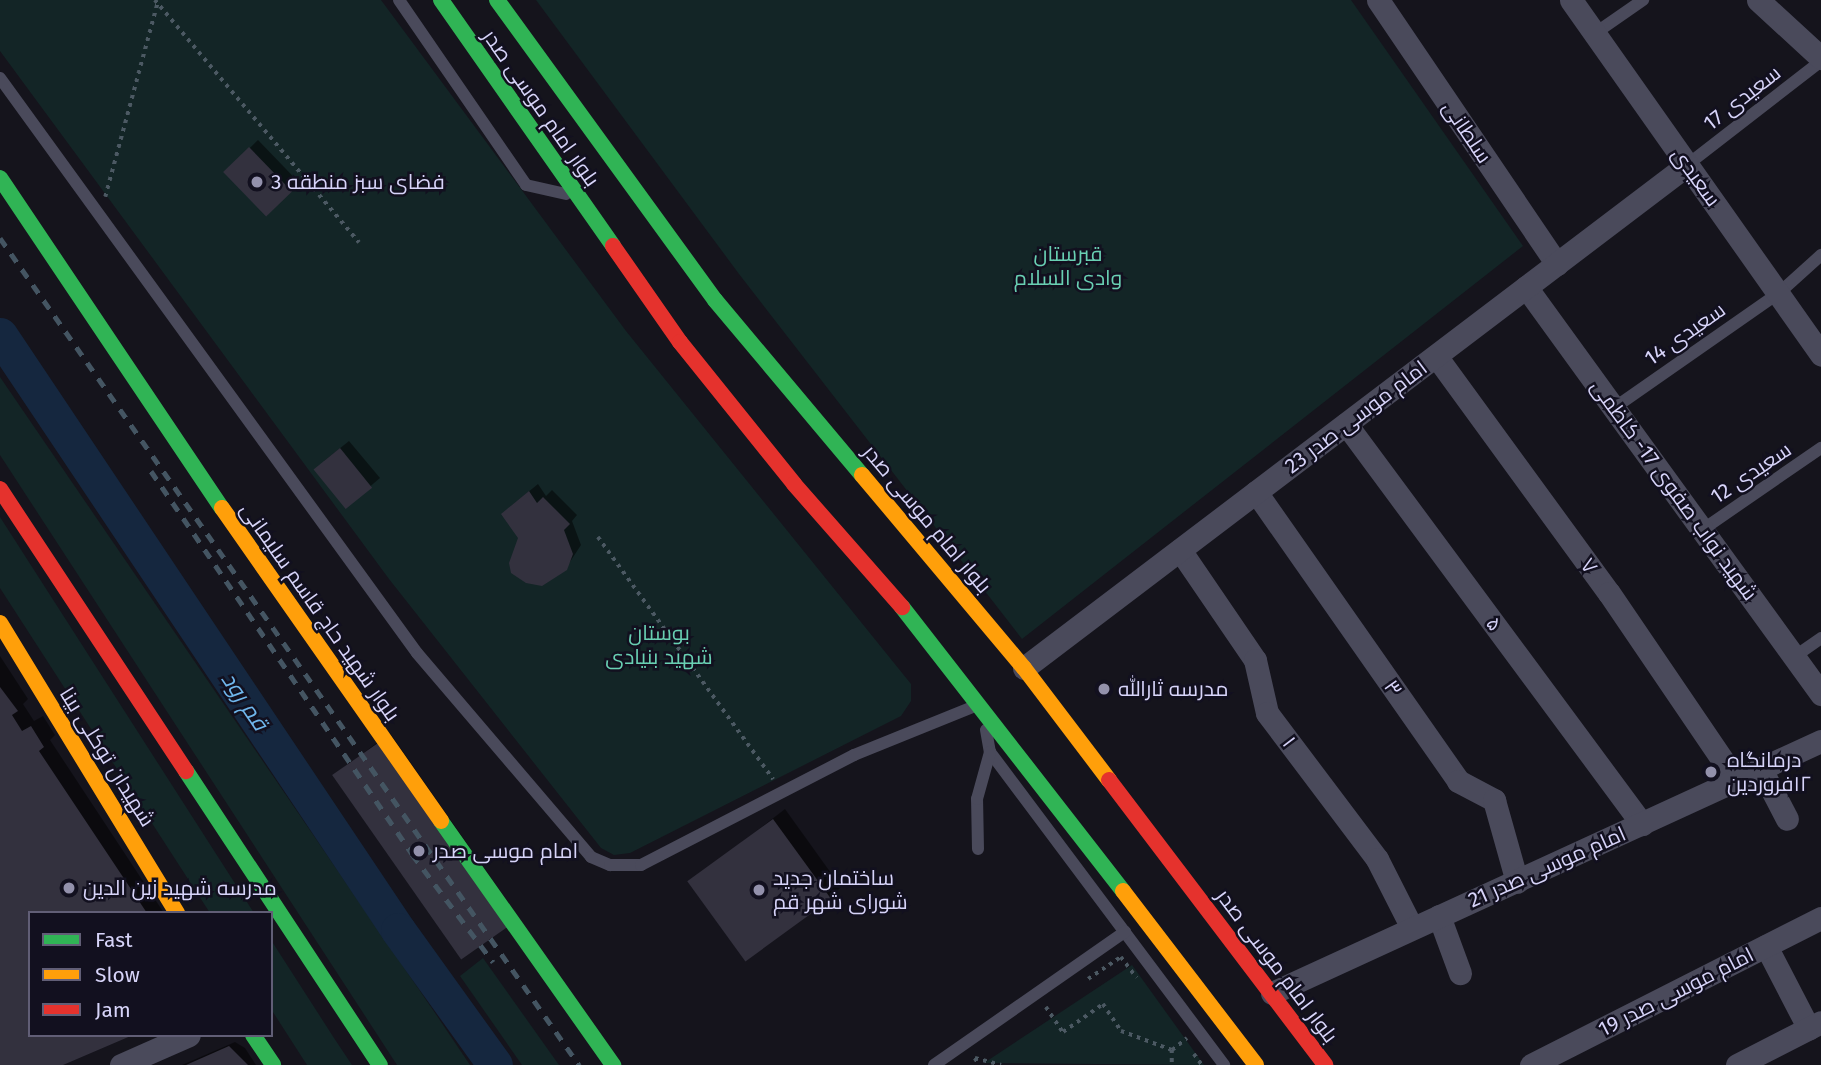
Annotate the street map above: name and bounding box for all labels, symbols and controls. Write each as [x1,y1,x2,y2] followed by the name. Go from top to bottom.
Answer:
[477,25,605,191] street label: بلوار امام موسی صدر
[1698,60,1786,136] street label: سعیدی 17
[1437,96,1497,168] street label: سلطانی
[1666,143,1726,211] street label: سعیدی
[271,169,445,195] place label: فضای سبز منطقه 3
[249,174,265,190] marker: فضای سبز منطقه 3
[1014,241,1122,291] park label: قبرستان وادی السلام
[1640,297,1730,371] street label: سعیدی 14
[1280,355,1432,479] street label: امام موسی صدر 23
[1585,375,1763,605] street label: شهید نواب صفوی 17- کاظمی
[1706,437,1796,509] street label: سعیدی 12
[858,440,996,598] street label: بلوار امام موسی صدر
[235,498,405,726] street label: بلوار شهید حاج قاسم سلیمانی
[1575,553,1603,579] street label: ۷
[1480,612,1508,636] street label: ۵
[605,620,713,670] park label: بوستان شهید بنیادی
[215,666,275,736] water label: قم رود
[1379,675,1407,701] street label: ۳
[1118,676,1228,702] place label: مدرسه ثارالله
[1096,681,1112,697] marker: مدرسه ثارالله
[54,683,160,831] street label: شهیدان توکلی بینا
[1277,732,1301,752] street label: ۱
[1727,747,1811,797] place label: درمانگاه ١٢فروردین
[1701,762,1721,782] marker: درمانگاه ١٢فروردین
[1464,821,1630,913] street label: امام موسی صدر 21
[433,838,578,864] place label: امام موسی صدر
[411,843,427,859] marker: امام موسی صدر
[773,865,908,915] place label: ساختمان جدید شورای شهر قم
[83,875,277,901] place label: مدرسه شهید زین الدین
[61,880,77,896] marker: مدرسه شهید زین الدین
[751,882,767,898] marker: ساختمان جدید شورای شهر قم
[1211,884,1343,1048] street label: بلوار امام موسی صدر
[28,911,273,1037] legend
[95,927,133,953] text: Fast
[1594,942,1758,1042] street label: امام موسی صدر 19
[95,962,140,988] text: Slow
[95,997,131,1023] text: Jam

